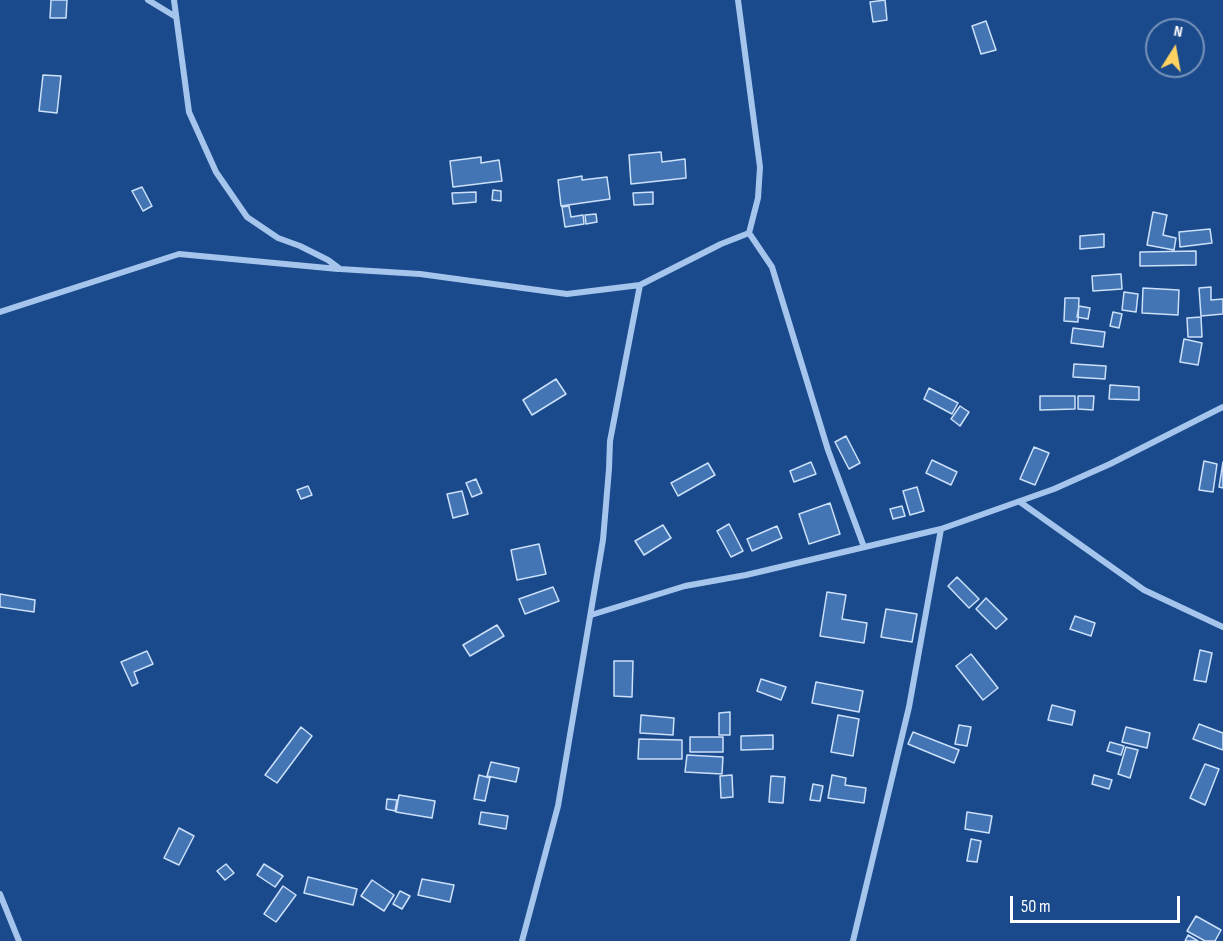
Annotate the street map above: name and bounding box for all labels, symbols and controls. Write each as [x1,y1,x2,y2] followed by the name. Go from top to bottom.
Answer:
[1145,18,1205,78] north arrow
[1172,22,1184,42] text: N
[1013,884,1182,922] scale bar
[1021,896,1051,917] text: 50 m

